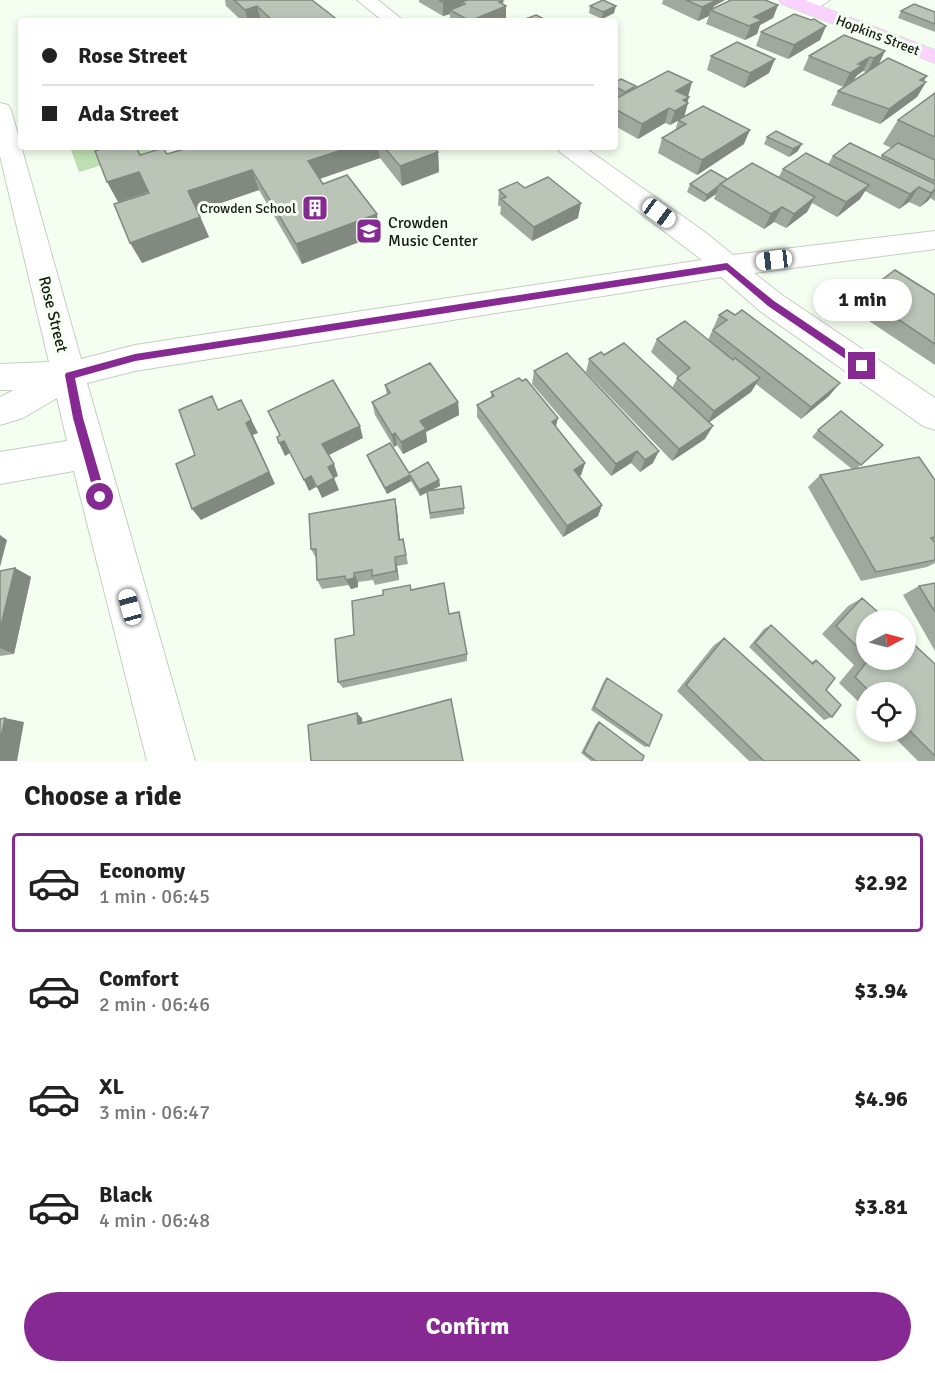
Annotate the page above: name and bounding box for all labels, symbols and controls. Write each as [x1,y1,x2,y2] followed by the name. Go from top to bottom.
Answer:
[834,12,922,59] street label: Hopkins Street
[78,42,187,69] text: Rose Street
[78,100,179,127] text: Ada Street
[300,193,330,223] building icon: Crowden School
[639,195,679,231] car
[200,200,296,217] place label: Crowden School
[388,213,478,251] place label: Crowden Music Center
[354,216,384,246] school or university icon: Crowden Music Center
[755,249,793,271] car
[34,274,72,355] street label: Rose Street
[812,279,912,321] callout: 1 min
[838,287,887,312] text: 1 min
[848,352,875,379] route end
[86,483,113,510] route start
[117,587,143,627] car
[856,610,916,670] north arrow
[856,610,916,742] map controls
[856,682,916,742] button: locate
[24,780,182,813] text: Choose a ride
[27,856,81,910] icon: car
[99,857,185,884] text: Economy
[854,869,908,896] text: $2.92
[99,884,210,909] text: 1 min · 06:45
[27,964,81,1018] icon: car
[99,965,179,992] text: Comfort
[854,977,908,1004] text: $3.94
[99,992,210,1017] text: 2 min · 06:46
[27,1072,81,1126] icon: car
[99,1073,124,1100] text: XL
[854,1085,908,1112] text: $4.96
[99,1100,210,1125] text: 3 min · 06:47
[27,1180,81,1234] icon: car
[99,1181,153,1208] text: Black
[854,1193,908,1220] text: $3.81
[99,1208,210,1233] text: 4 min · 06:48
[24,1292,911,1361] button: Confirm

